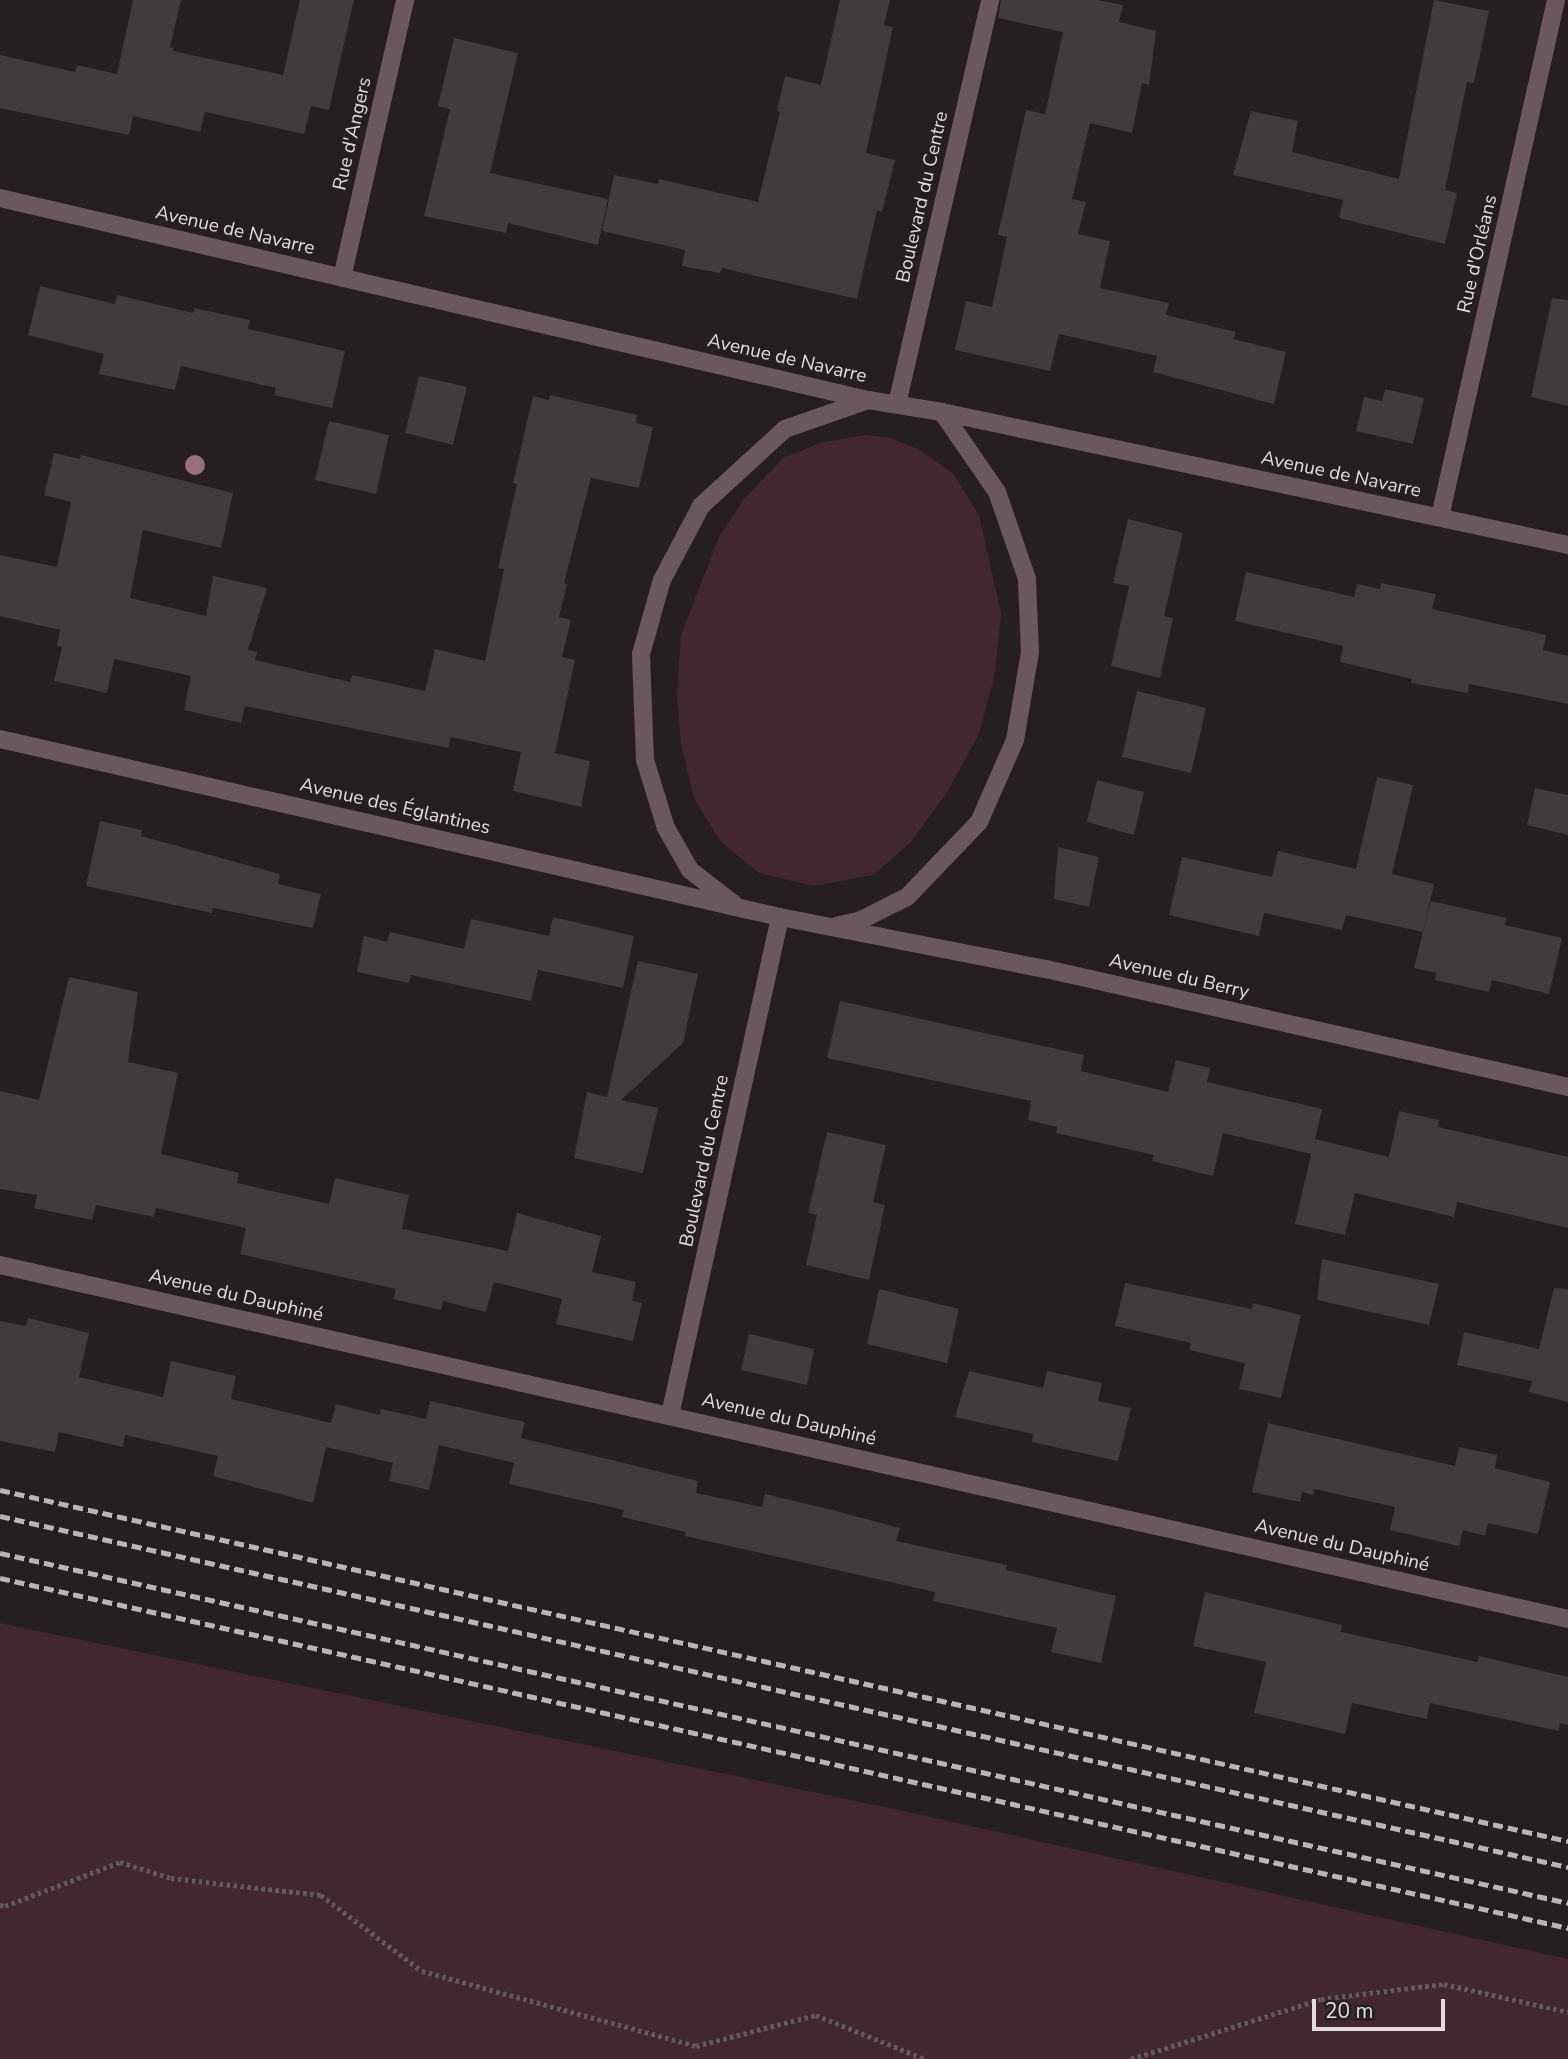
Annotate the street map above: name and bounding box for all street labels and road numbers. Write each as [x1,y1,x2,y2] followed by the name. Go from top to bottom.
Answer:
[329,75,377,193] street label: Rue d'Angers
[892,109,954,285] street label: Boulevard du Centre
[1453,193,1503,315] street label: Rue d'Orléans
[153,202,317,260] street label: Avenue de Navarre
[705,330,869,388] street label: Avenue de Navarre
[1259,447,1423,503] street label: Avenue de Navarre
[298,774,492,840] street label: Avenue des Églantines
[1107,950,1251,1004] street label: Avenue du Berry
[676,1073,734,1249] street label: Boulevard du Centre
[147,1265,325,1327] street label: Avenue du Dauphiné
[700,1389,878,1451] street label: Avenue du Dauphiné
[1253,1515,1431,1577] street label: Avenue du Dauphiné

